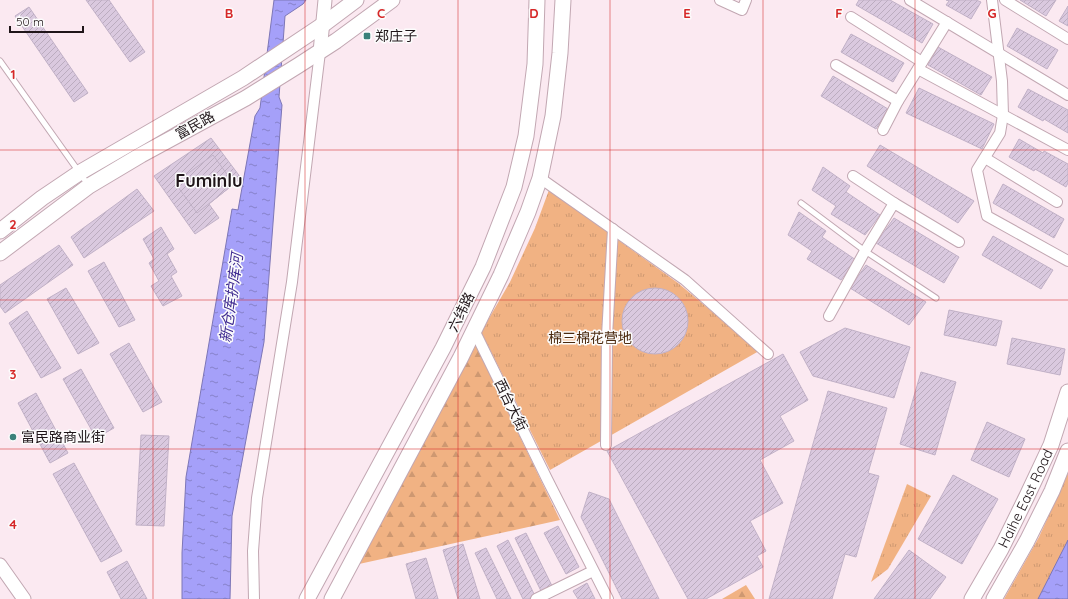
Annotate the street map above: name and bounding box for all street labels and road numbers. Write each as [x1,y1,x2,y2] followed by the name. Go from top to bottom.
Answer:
[172,107,218,143] street label: 富民路
[444,289,478,335] street label: 六纬路
[491,376,531,434] street label: 西台大街
[994,446,1057,551] street label: Haihe East Road

